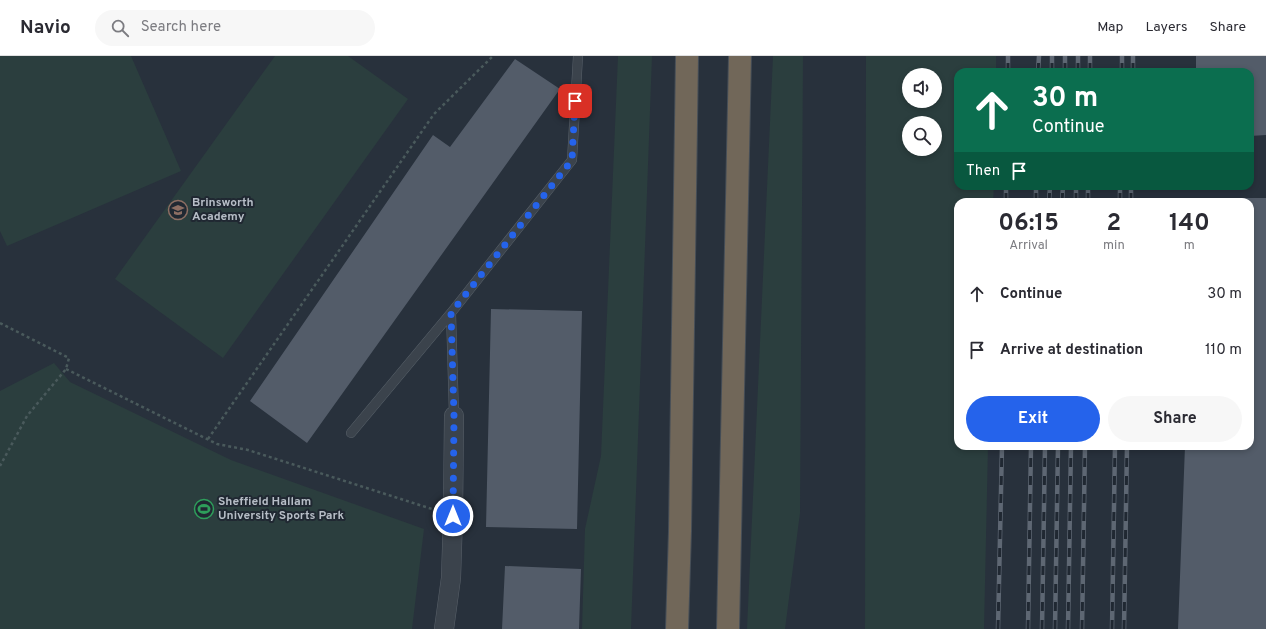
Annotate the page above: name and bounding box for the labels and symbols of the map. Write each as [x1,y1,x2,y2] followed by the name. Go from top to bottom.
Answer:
[558,84,592,118] pin
[192,195,254,225] place label: Brinsworth Academy
[167,199,189,221] school or university icon: Brinsworth Academy
[218,494,345,524] place label: Sheffield Hallam University Sports Park
[432,495,474,537] position arrow
[193,498,215,520] sports icon: Sheffield Hallam University Sports Park

